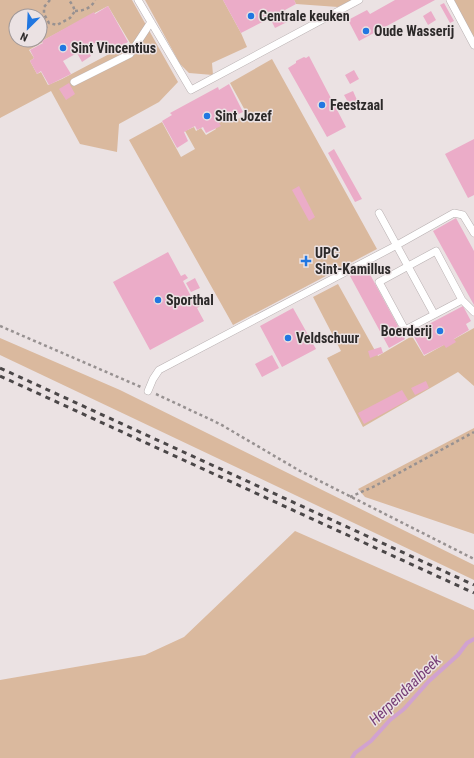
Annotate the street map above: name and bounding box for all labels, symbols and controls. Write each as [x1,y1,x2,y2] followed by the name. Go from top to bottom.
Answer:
[8,8,48,48] north arrow
[259,8,350,24] place label: Centrale keuken
[246,11,256,21] marker: Centrale keuken
[374,23,454,39] place label: Oude Wasserij
[361,26,371,36] marker: Oude Wasserij
[18,29,30,44] text: N
[71,40,156,56] place label: Sint Vincentius
[58,43,68,53] marker: Sint Vincentius
[330,97,384,113] place label: Feestzaal
[317,100,327,110] marker: Feestzaal
[215,108,272,124] place label: Sint Jozef
[202,111,212,121] marker: Sint Jozef
[315,245,391,277] place label: UPC Sint-Kamillus
[300,255,312,267] marker: UPC Sint-Kamillus
[166,292,214,308] place label: Sporthal
[153,295,163,305] marker: Sporthal
[381,323,432,339] place label: Boerderij
[435,326,445,336] marker: Boerderij
[296,330,359,346] place label: Veldschuur
[283,333,293,343] marker: Veldschuur
[365,651,445,729] water label: Herpendaalbeek

